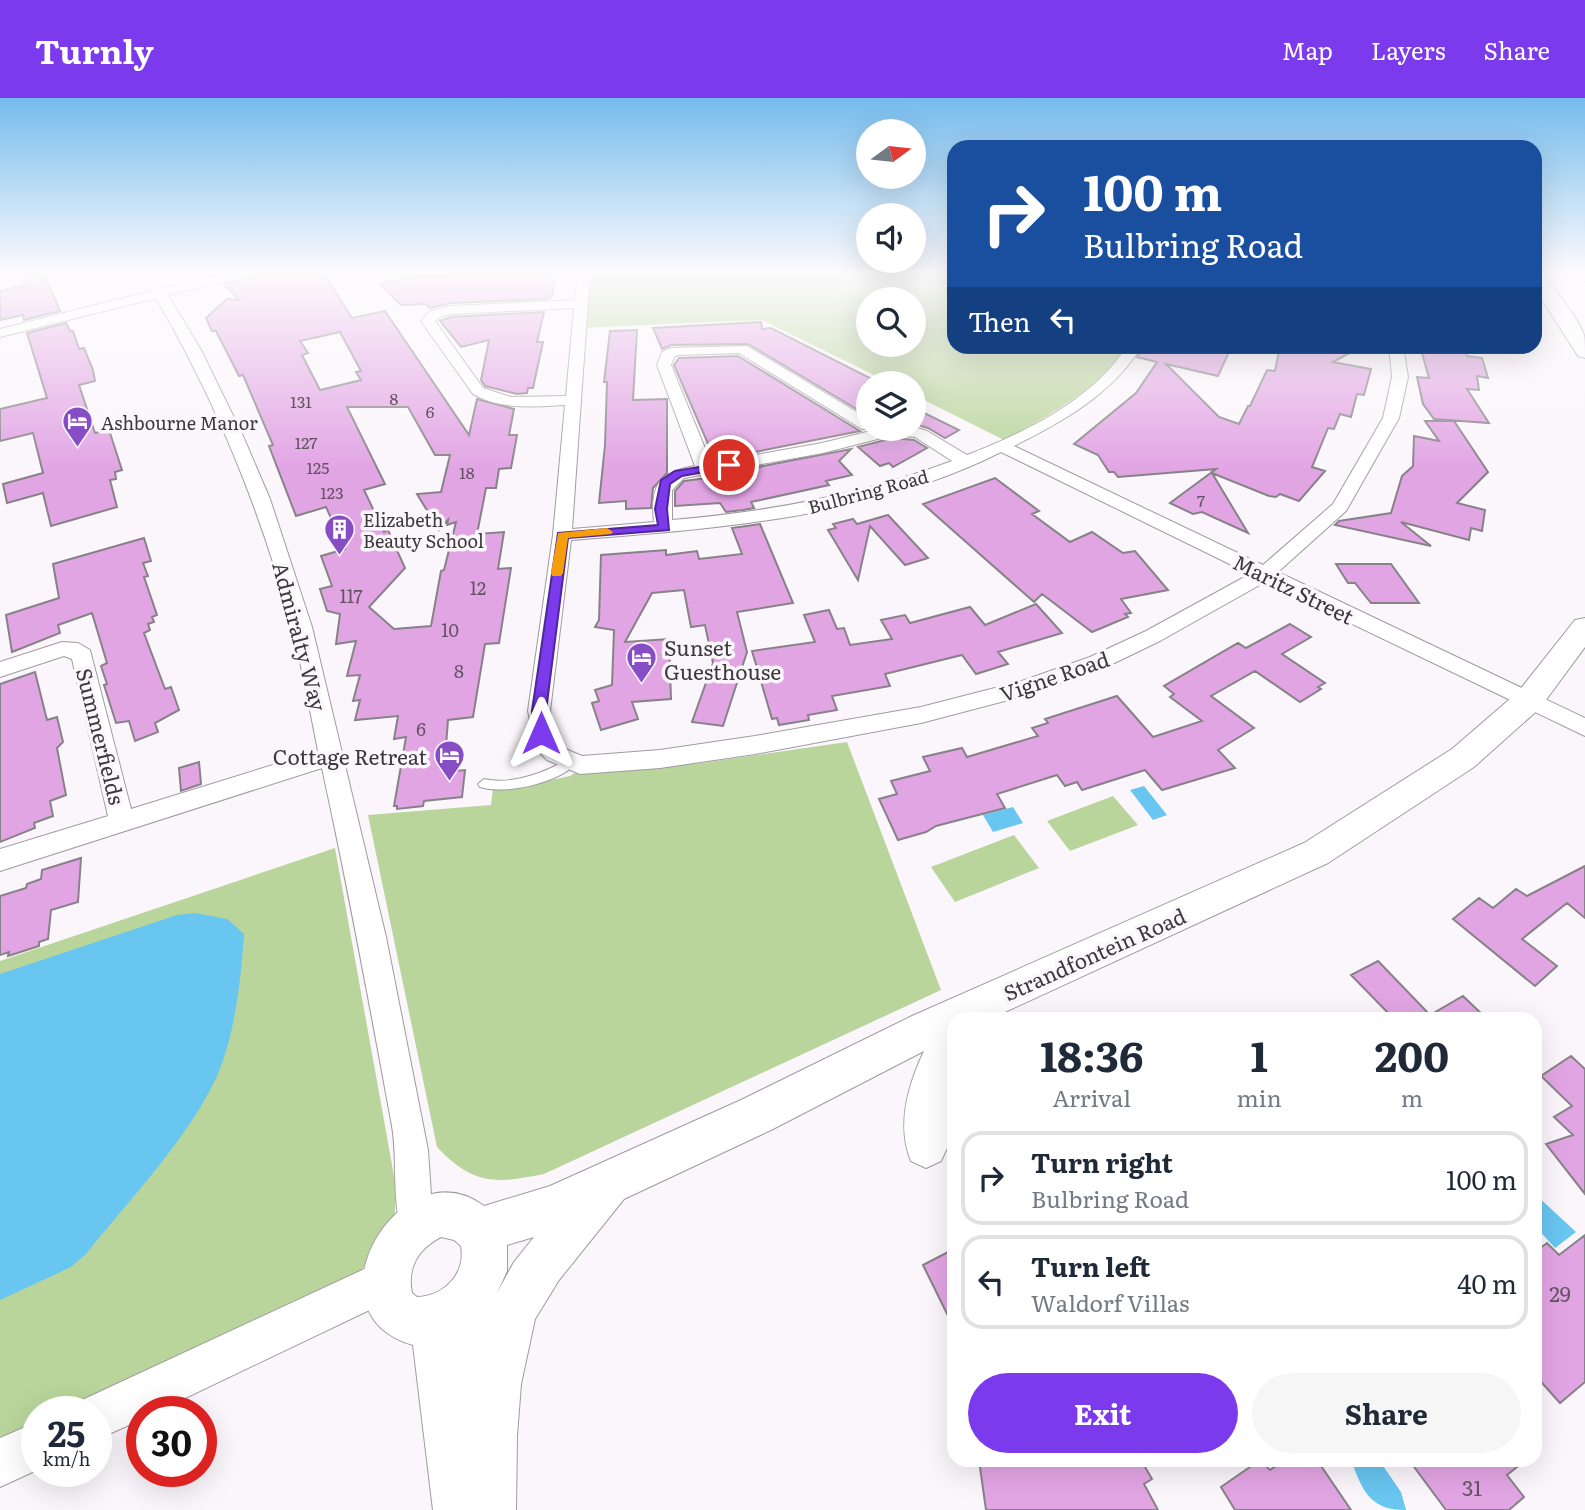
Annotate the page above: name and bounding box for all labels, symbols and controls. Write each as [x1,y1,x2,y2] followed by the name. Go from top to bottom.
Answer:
[35,25,154,74] text: Turnly
[1282,32,1333,67] text: Map
[1371,32,1445,67] text: Layers
[1483,32,1550,67] text: Share
[856,119,926,189] north arrow
[856,119,926,441] map controls
[1083,153,1222,226] text: 100 m
[968,168,1059,259] icon: right
[856,203,926,273] button: sound
[1083,220,1303,268] text: Bulbring Road
[856,287,926,357] button: search
[968,301,1030,340] text: Then
[1044,301,1082,339] icon: left
[856,371,926,441] button: layers
[390,386,399,410] house number: 8
[290,389,312,413] house number: 131
[426,399,435,423] house number: 6
[61,405,95,449] hotel icon: Ashbourne Manor
[101,409,258,436] place label: Ashbourne Manor
[295,430,317,454] house number: 127
[699,435,759,495] pin
[710,446,748,484] icon: arrive
[307,455,329,479] house number: 125
[459,460,475,484] house number: 18
[805,462,931,520] street label: Bulbring Road
[320,480,344,504] house number: 123
[1197,488,1205,512] house number: 7
[363,506,484,554] place label: Elizabeth Beauty School
[323,512,357,556] building icon: Elizabeth Beauty School
[1228,545,1360,631] street label: Maritz Street
[266,558,336,715] street label: Admiralty Way
[470,574,486,601] house number: 12
[339,582,363,609] house number: 117
[441,616,459,643] house number: 10
[664,631,781,686] place label: Sunset Guesthouse
[624,641,658,685] hotel icon: Sunset Guesthouse
[995,642,1113,708] street label: Vigne Road
[454,657,464,684] house number: 8
[70,664,134,808] street label: Summerfields
[504,696,578,770] position arrow
[416,715,426,742] house number: 6
[433,738,467,782] hotel icon: Cottage Retreat
[273,740,428,771] place label: Cottage Retreat
[998,899,1190,1007] street label: Strandfontein Road
[1040,1023,1144,1085] text: 18:36
[1250,1023,1268,1085] text: 1
[1375,1023,1449,1085] text: 200
[1052,1080,1131,1114] text: Arrival
[1237,1080,1282,1114] text: min
[1401,1080,1423,1114] text: m
[1031,1142,1173,1181] text: Turn right
[972,1159,1010,1197] icon: right
[1446,1159,1517,1198] text: 100 m
[1031,1181,1189,1215] text: Bulbring Road
[1031,1246,1150,1285] text: Turn left
[972,1263,1010,1301] icon: left
[1457,1263,1517,1302] text: 40 m
[1549,1277,1571,1308] house number: 29
[1031,1285,1189,1319] text: Waldorf Villas
[968,1373,1238,1453] button: Exit
[1252,1373,1521,1453] button: Share
[126,1396,217,1487] speed limit sign: 30
[48,1406,85,1458] text: 25
[43,1445,90,1472] text: km/h
[1462,1471,1482,1502] house number: 31

